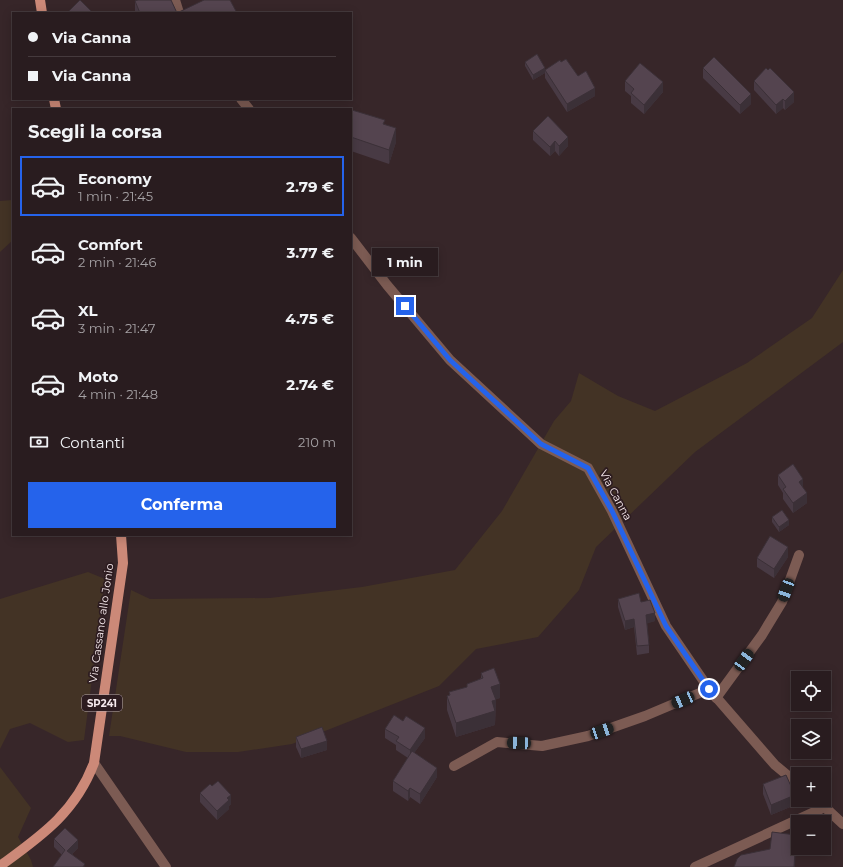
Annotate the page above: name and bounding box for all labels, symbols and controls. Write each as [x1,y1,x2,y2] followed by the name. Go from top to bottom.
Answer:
[52,28,131,47] text: Via Canna
[52,66,131,85] text: Via Canna
[28,121,162,143] text: Scegli la corsa
[30,168,66,204] icon: car
[78,169,151,188] text: Economy
[286,177,334,196] text: 2.79 €
[78,188,153,204] text: 1 min · 21:45
[30,234,66,270] icon: car
[78,235,143,254] text: Comfort
[286,243,334,262] text: 3.77 €
[372,248,438,276] callout: 1 min
[78,254,156,270] text: 2 min · 21:46
[387,254,423,270] text: 1 min
[396,297,414,315] route end
[30,300,66,336] icon: car
[78,301,97,320] text: XL
[285,309,334,328] text: 4.75 €
[78,320,155,336] text: 3 min · 21:47
[30,366,66,402] icon: car
[78,367,118,386] text: Moto
[286,375,334,394] text: 2.74 €
[78,386,158,402] text: 4 min · 21:48
[28,431,50,453] icon: cash
[60,433,125,452] text: Contanti
[298,434,336,450] text: 210 m
[597,467,635,523] street label: Via Canna
[28,482,336,528] button: Conferma
[86,562,116,684] street label: Via Cassano allo Jonio
[776,577,796,603] car
[732,647,756,673] car
[791,671,831,855] map controls
[791,671,831,711] button: locate
[700,680,718,698] route start
[670,690,696,710] car
[82,695,122,711] road number: SP241
[791,719,831,759] button: layers
[589,721,615,741] car
[507,737,531,749] car
[791,767,831,807] button: +
[791,815,831,855] button: −

